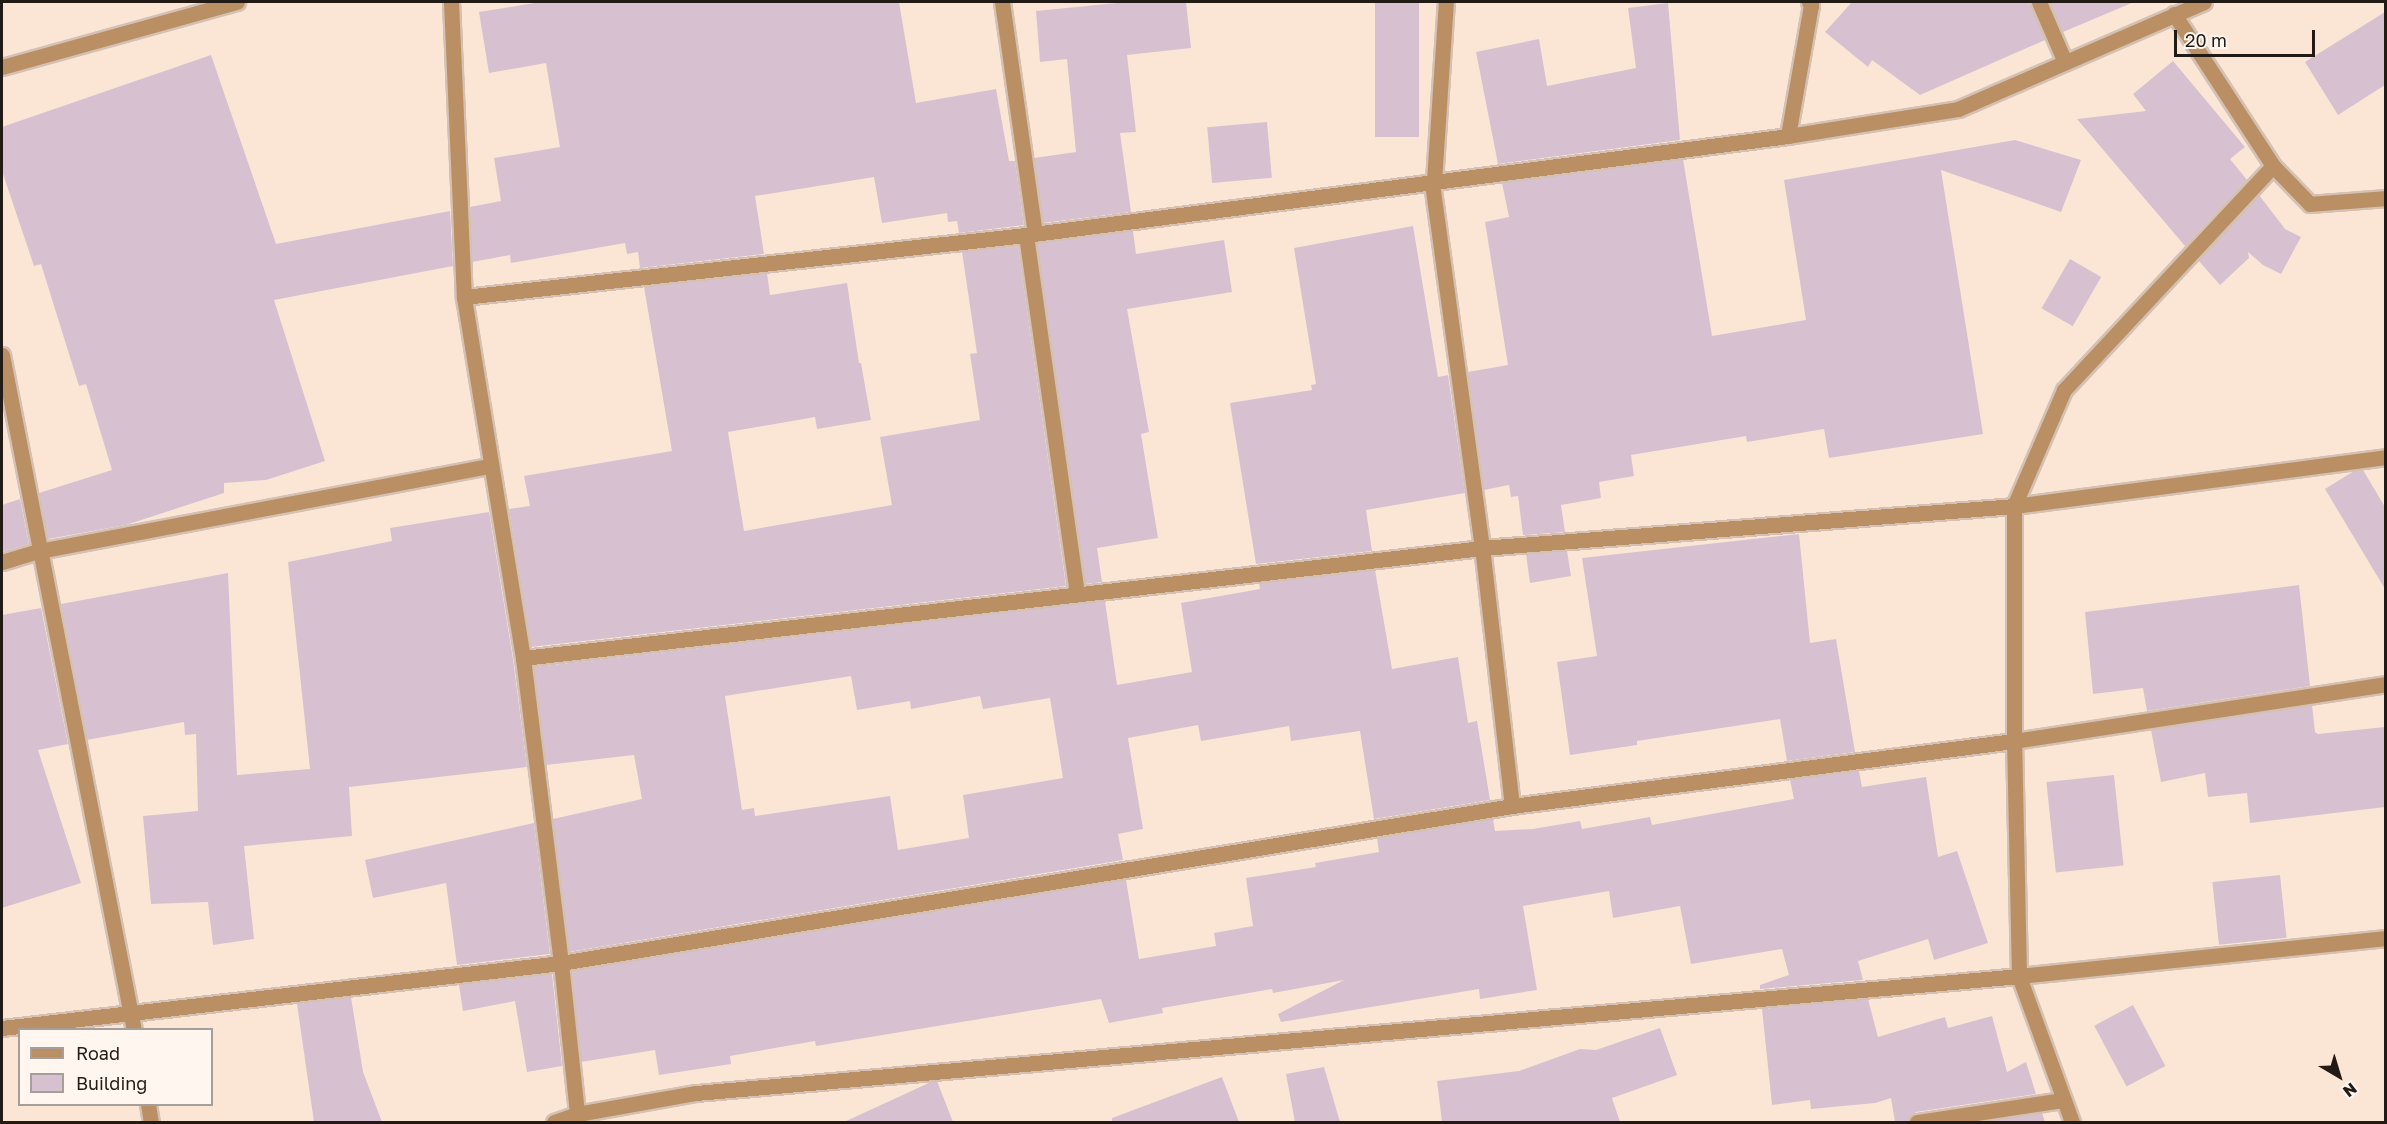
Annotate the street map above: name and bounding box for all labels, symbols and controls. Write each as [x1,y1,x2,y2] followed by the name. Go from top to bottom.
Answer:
[2177,18,2318,56] scale bar
[2185,29,2227,51] text: 20 m
[18,1028,213,1106] legend
[76,1042,120,1064] text: Road
[2309,1046,2369,1106] north arrow
[76,1072,147,1094] text: Building
[2339,1079,2361,1102] text: N

